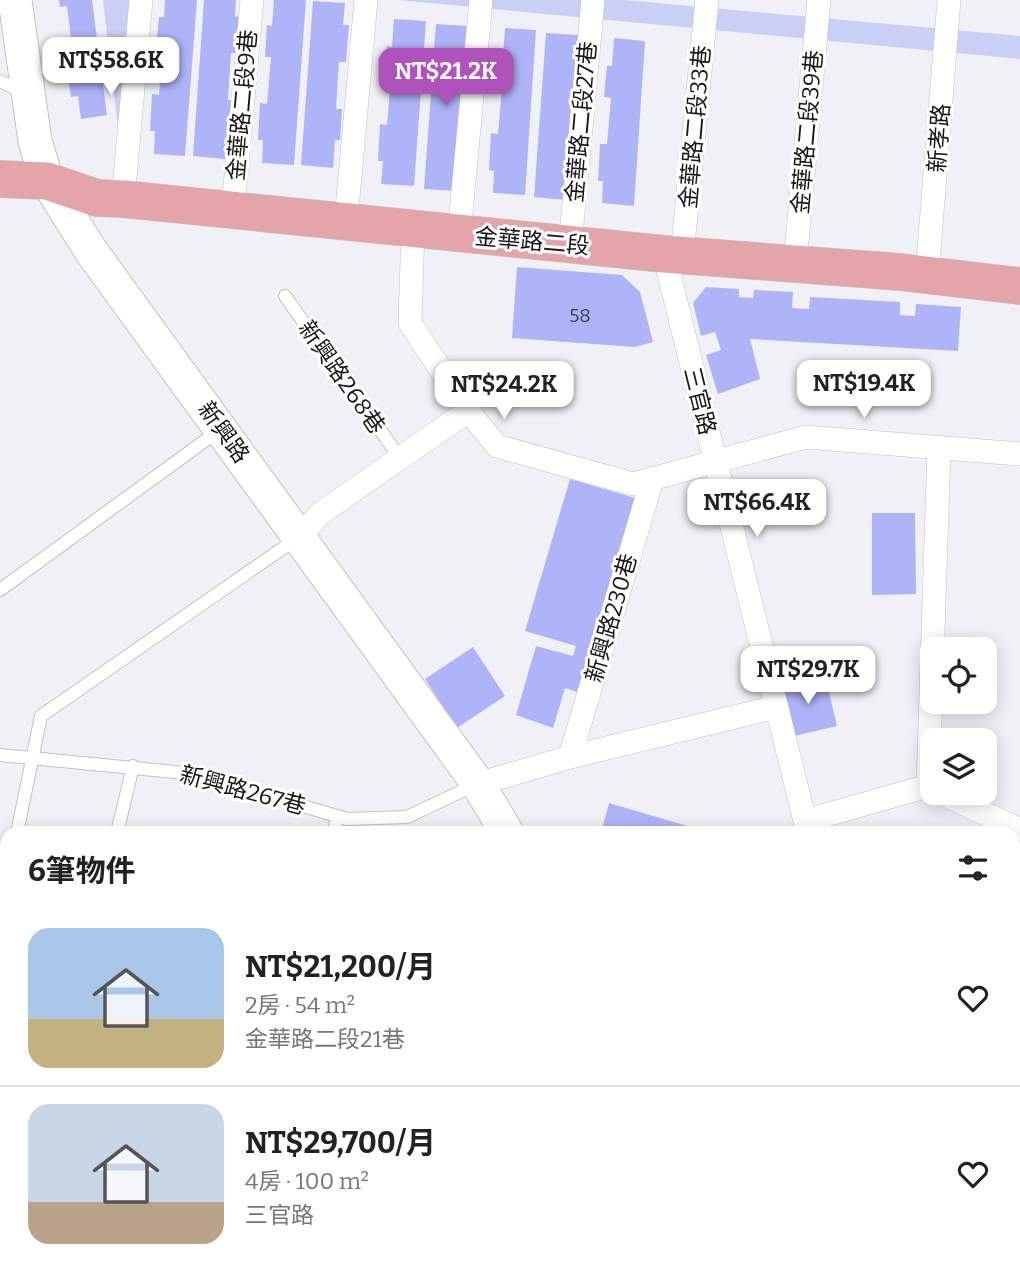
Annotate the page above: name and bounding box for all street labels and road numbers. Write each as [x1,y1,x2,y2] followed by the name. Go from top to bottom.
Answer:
[221,28,263,182] street label: 金華路二段9巷
[560,40,602,204] street label: 金華路二段27巷
[674,44,716,210] street label: 金華路二段33巷
[786,49,828,215] street label: 金華路二段39巷
[923,103,955,173] street label: 新孝路
[473,222,591,260] street label: 金華路二段
[293,315,391,439] street label: 新興路268巷
[678,364,722,438] street label: 三官路
[192,396,256,468] street label: 新興路
[579,551,643,685] street label: 新興路230巷
[177,760,309,820] street label: 新興路267巷

